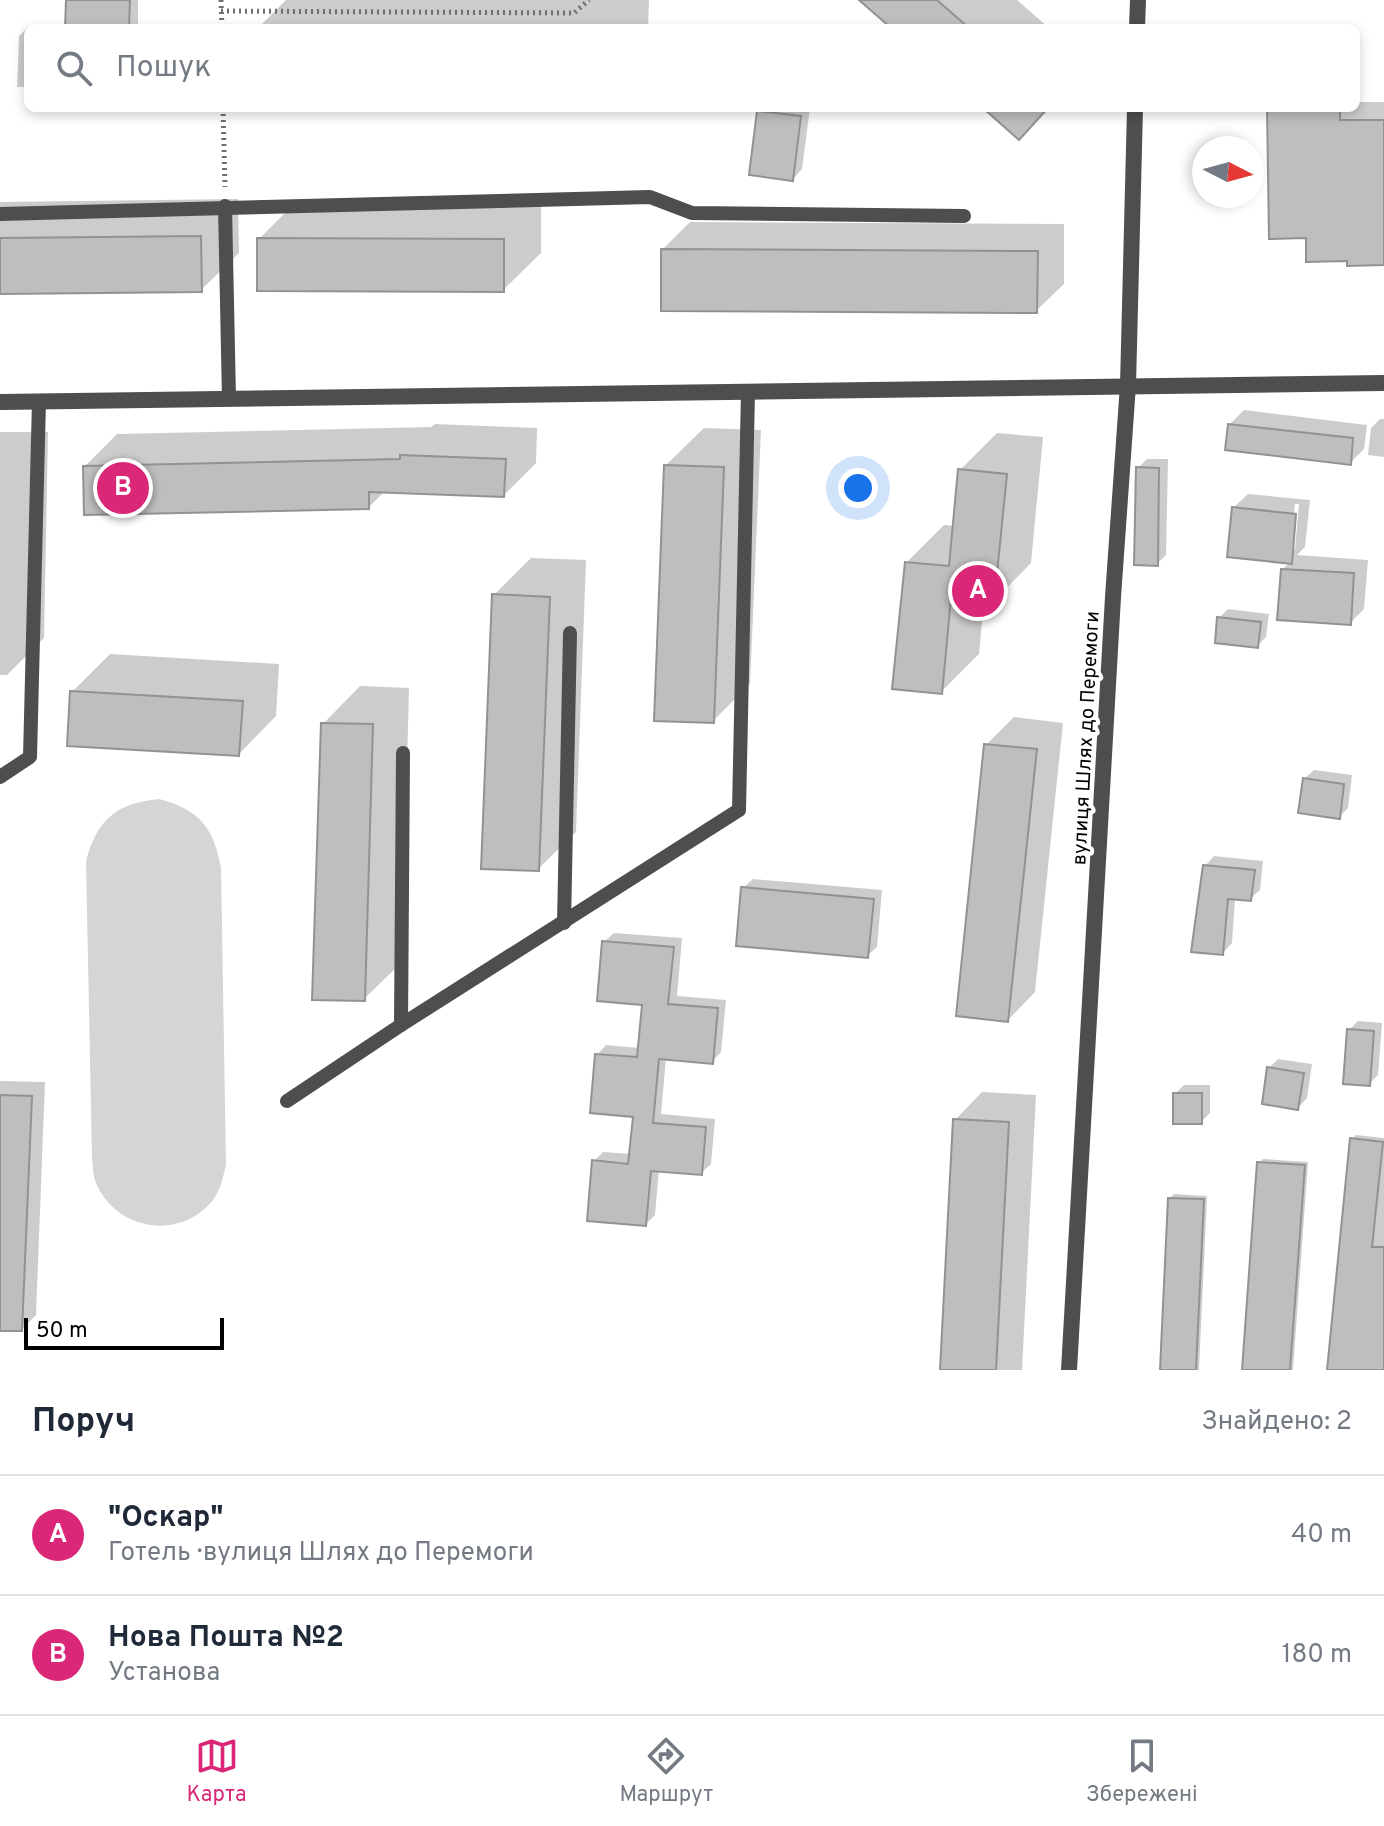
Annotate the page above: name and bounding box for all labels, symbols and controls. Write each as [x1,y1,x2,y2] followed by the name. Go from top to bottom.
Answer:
[24,24,1360,112] search box
[52,46,96,90] icon: search
[116,50,211,87] text: Пошук
[1192,136,1264,208] north arrow
[97,458,149,518] pin: B
[838,468,878,508] your location
[952,561,1004,621] pin: A
[1067,610,1107,866] street label: вулиця Шлях до Перемоги
[24,1314,224,1350] scale bar
[36,1318,88,1345] text: 50 m
[32,1401,135,1444] text: Поруч
[1202,1406,1352,1439] text: Знайдено: 2
[108,1500,224,1537] text: "Оскар"
[49,1519,67,1552] text: A
[1291,1519,1352,1552] text: 40 m
[108,1537,534,1570] text: Готель · вулиця Шлях до Перемоги
[108,1620,344,1657] text: Нова Пошта №2
[49,1639,67,1672] text: B
[1282,1639,1352,1672] text: 180 m
[108,1657,220,1690] text: Установа
[186,1734,247,1809] tab: Карта
[620,1734,713,1809] tab: Маршрут
[1086,1734,1198,1809] tab: Збережені

